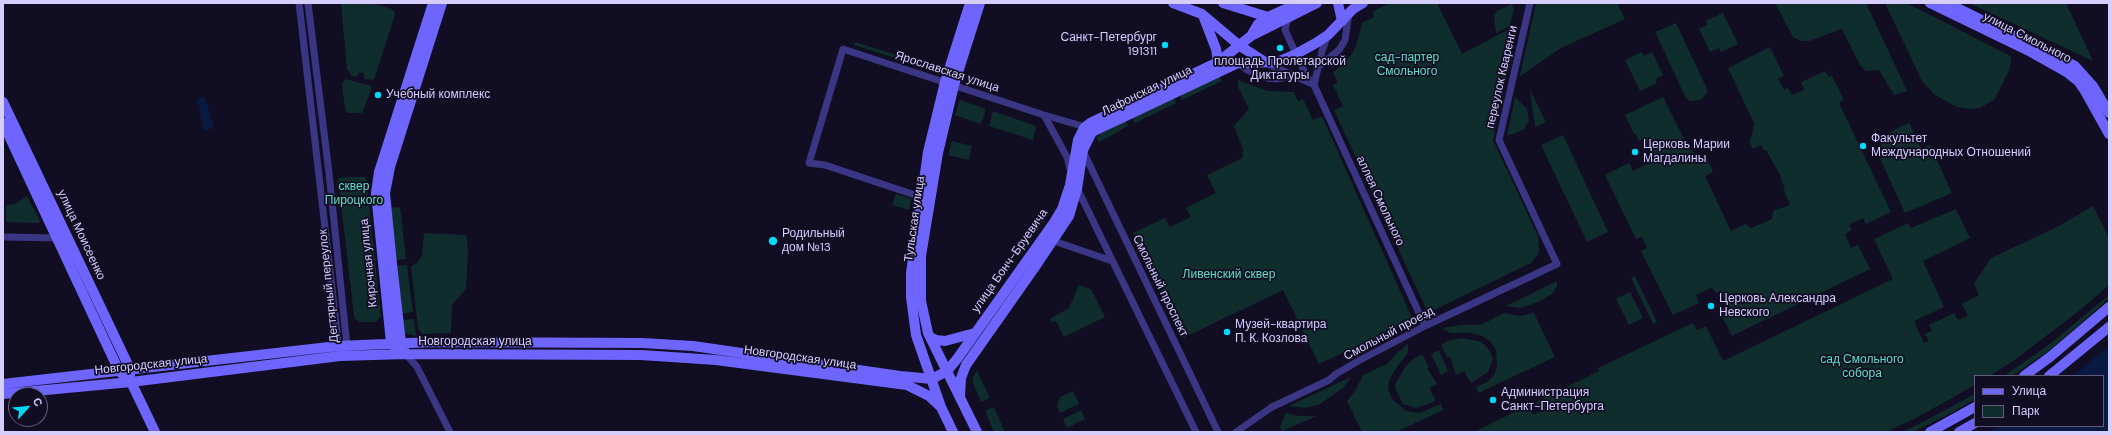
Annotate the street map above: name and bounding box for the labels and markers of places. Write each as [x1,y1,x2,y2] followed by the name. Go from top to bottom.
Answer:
[1060,31,1157,59] place label: Санкт-Петербург 191311
[1160,40,1170,50] marker: Санкт-Петербург 191311
[1275,43,1285,53] marker: площадь Пролетарской Диктатуры
[1214,55,1346,83] place label: площадь Пролетарской Диктатуры
[386,88,490,102] place label: Учебный комплекс
[373,90,383,100] marker: Учебный комплекс
[1871,132,2031,160] place label: Факультет Международных Отношений
[1643,138,1730,166] place label: Церковь Марии Магдалины
[1858,141,1868,151] marker: Факультет Международных Отношений
[1630,147,1640,157] marker: Церковь Марии Магдалины
[782,227,845,255] place label: Родильный дом №13
[767,235,779,247] marker: Родильный дом №13
[1719,292,1836,320] place label: Церковь Александра Невского
[1706,301,1716,311] marker: Церковь Александра Невского
[1235,318,1326,346] place label: Музей-квартира П. К. Козлова
[1222,327,1232,337] marker: Музей-квартира П. К. Козлова
[1501,386,1604,414] place label: Администрация Санкт-Петербурга
[1488,395,1498,405] marker: Администрация Санкт-Петербурга

